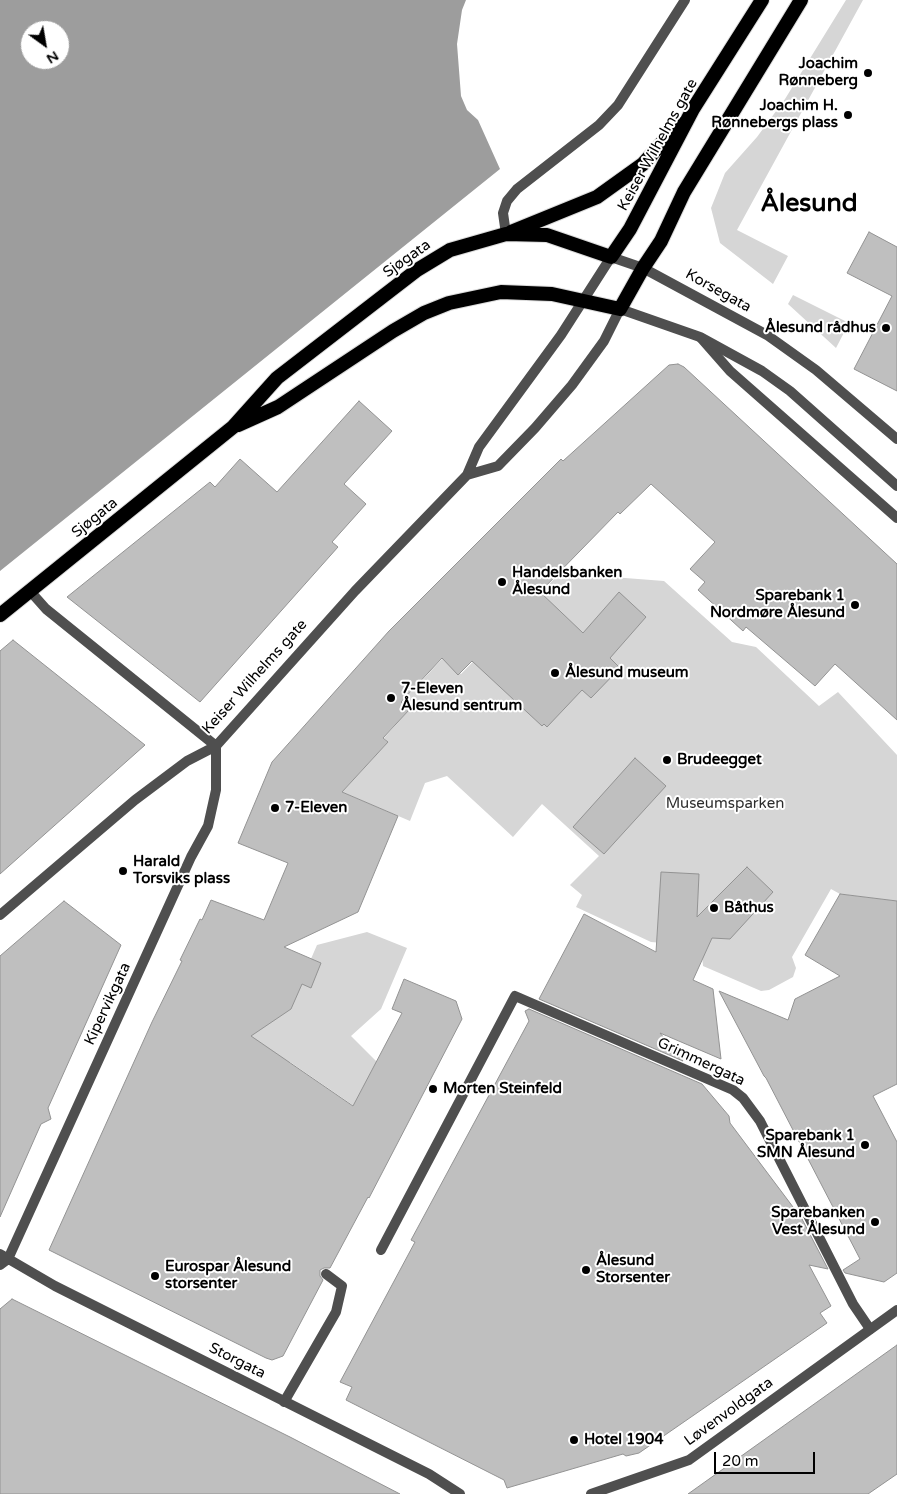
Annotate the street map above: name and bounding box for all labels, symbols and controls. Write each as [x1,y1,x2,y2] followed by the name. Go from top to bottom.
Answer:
[20,20,70,70] north arrow
[43,47,62,67] text: N
[779,55,858,90] place label: Joachim Rønneberg
[862,67,874,79] marker: Joachim Rønneberg
[614,76,702,214] street label: Keiser Wilhelms gate
[711,97,838,132] place label: Joachim H. Rønnebergs plass
[842,109,854,121] marker: Joachim H. Rønnebergs plass
[760,189,858,219] district label: Ålesund
[380,236,434,282] street label: Sjøgata
[682,266,754,316] street label: Korsegata
[765,319,876,337] place label: Ålesund rådhus
[880,322,892,334] marker: Ålesund rådhus
[68,494,122,542] street label: Sjøgata
[512,564,622,599] place label: Handelsbanken Ålesund
[496,576,508,588] marker: Handelsbanken Ålesund
[710,587,845,622] place label: Sparebank 1 Nordmøre Ålesund
[849,599,861,611] marker: Sparebank 1 Nordmøre Ålesund
[199,616,311,738] street label: Keiser Wilhelms gate
[565,664,689,682] place label: Ålesund museum
[549,667,561,679] marker: Ålesund museum
[401,680,522,715] place label: 7-Eleven Ålesund sentrum
[385,692,397,704] marker: 7-Eleven Ålesund sentrum
[677,751,762,769] place label: Brudeegget
[661,754,673,766] marker: Brudeegget
[666,795,784,813] park label: Museumsparken
[285,799,347,817] place label: 7-Eleven
[269,802,281,814] marker: 7-Eleven
[133,853,230,888] place label: Harald Torsviks plass
[117,865,129,877] marker: Harald Torsviks plass
[724,899,774,917] place label: Båthus
[708,902,720,914] marker: Båthus
[81,960,135,1048] street label: Kipervikgata
[654,1034,748,1090] street label: Grimmergata
[443,1080,562,1098] place label: Morten Steinfeld
[427,1083,439,1095] marker: Morten Steinfeld
[757,1127,855,1162] place label: Sparebank 1 SMN Ålesund
[859,1139,871,1151] marker: Sparebank 1 SMN Ålesund
[771,1204,865,1239] place label: Sparebanken Vest Ålesund
[869,1216,881,1228] marker: Sparebanken Vest Ålesund
[596,1252,670,1287] place label: Ålesund Storsenter
[165,1258,291,1293] place label: Eurospar Ålesund storsenter
[580,1264,592,1276] marker: Ålesund Storsenter
[149,1270,161,1282] marker: Eurospar Ålesund storsenter
[206,1339,268,1383] street label: Storgata
[681,1374,777,1450] street label: Løvenvoldgata
[584,1431,664,1449] place label: Hotel 1904
[568,1434,580,1446] marker: Hotel 1904
[717,1442,818,1474] scale bar
[722,1452,759,1470] text: 20 m

